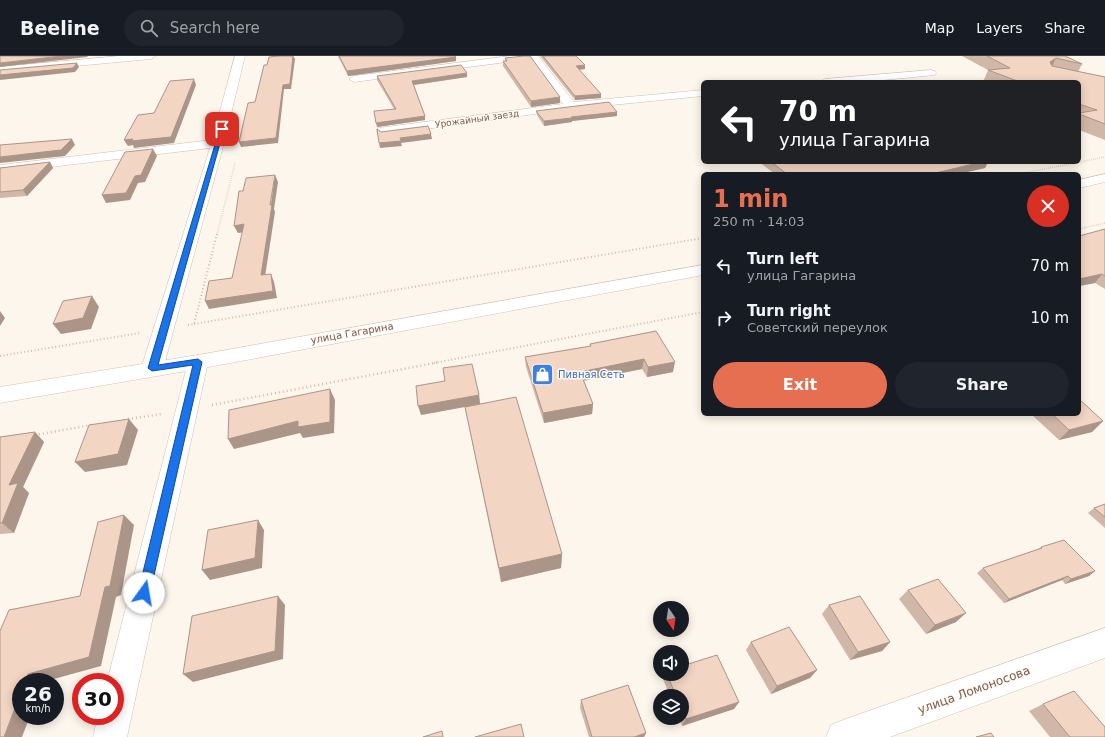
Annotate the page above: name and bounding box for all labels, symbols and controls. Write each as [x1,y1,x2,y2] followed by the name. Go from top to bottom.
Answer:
[124,10,404,46] search box
[20,17,100,39] text: Beeline
[138,17,160,39] icon: search
[170,19,260,37] text: Search here
[925,20,954,36] text: Map
[976,20,1023,36] text: Layers
[1045,20,1085,36] text: Share
[779,95,857,128] text: 70 m
[713,96,765,148] icon: left
[434,108,520,130] street label: Урожайный заезд
[205,112,239,146] pin
[211,118,233,140] icon: arrive
[779,129,930,150] text: улица Гагарина
[713,185,788,213] text: 1 min
[1027,185,1069,227] button: close
[713,214,804,229] text: 250 m · 14:03
[747,250,819,268] text: Turn left
[713,255,735,277] icon: left
[1031,257,1069,275] text: 70 m
[747,268,856,283] text: улица Гагарина
[747,302,831,320] text: Turn right
[713,307,735,329] icon: right
[1031,309,1069,327] text: 10 m
[310,320,394,346] street label: улица Гагарина
[747,320,888,335] text: Советский переулок
[529,361,555,387] shop icon: Пивная Сеть
[713,362,887,408] button: Exit
[895,362,1069,408] button: Share
[558,369,625,380] place label: Пивная Сеть
[123,572,165,614] position arrow
[653,601,689,637] north arrow
[653,601,689,725] map controls
[653,645,689,681] button: sound
[916,663,1032,717] street label: улица Ломоносова
[72,673,124,725] speed limit sign: 30
[24,682,52,706] text: 26
[653,689,689,725] button: layers
[25,703,51,714] text: km/h

